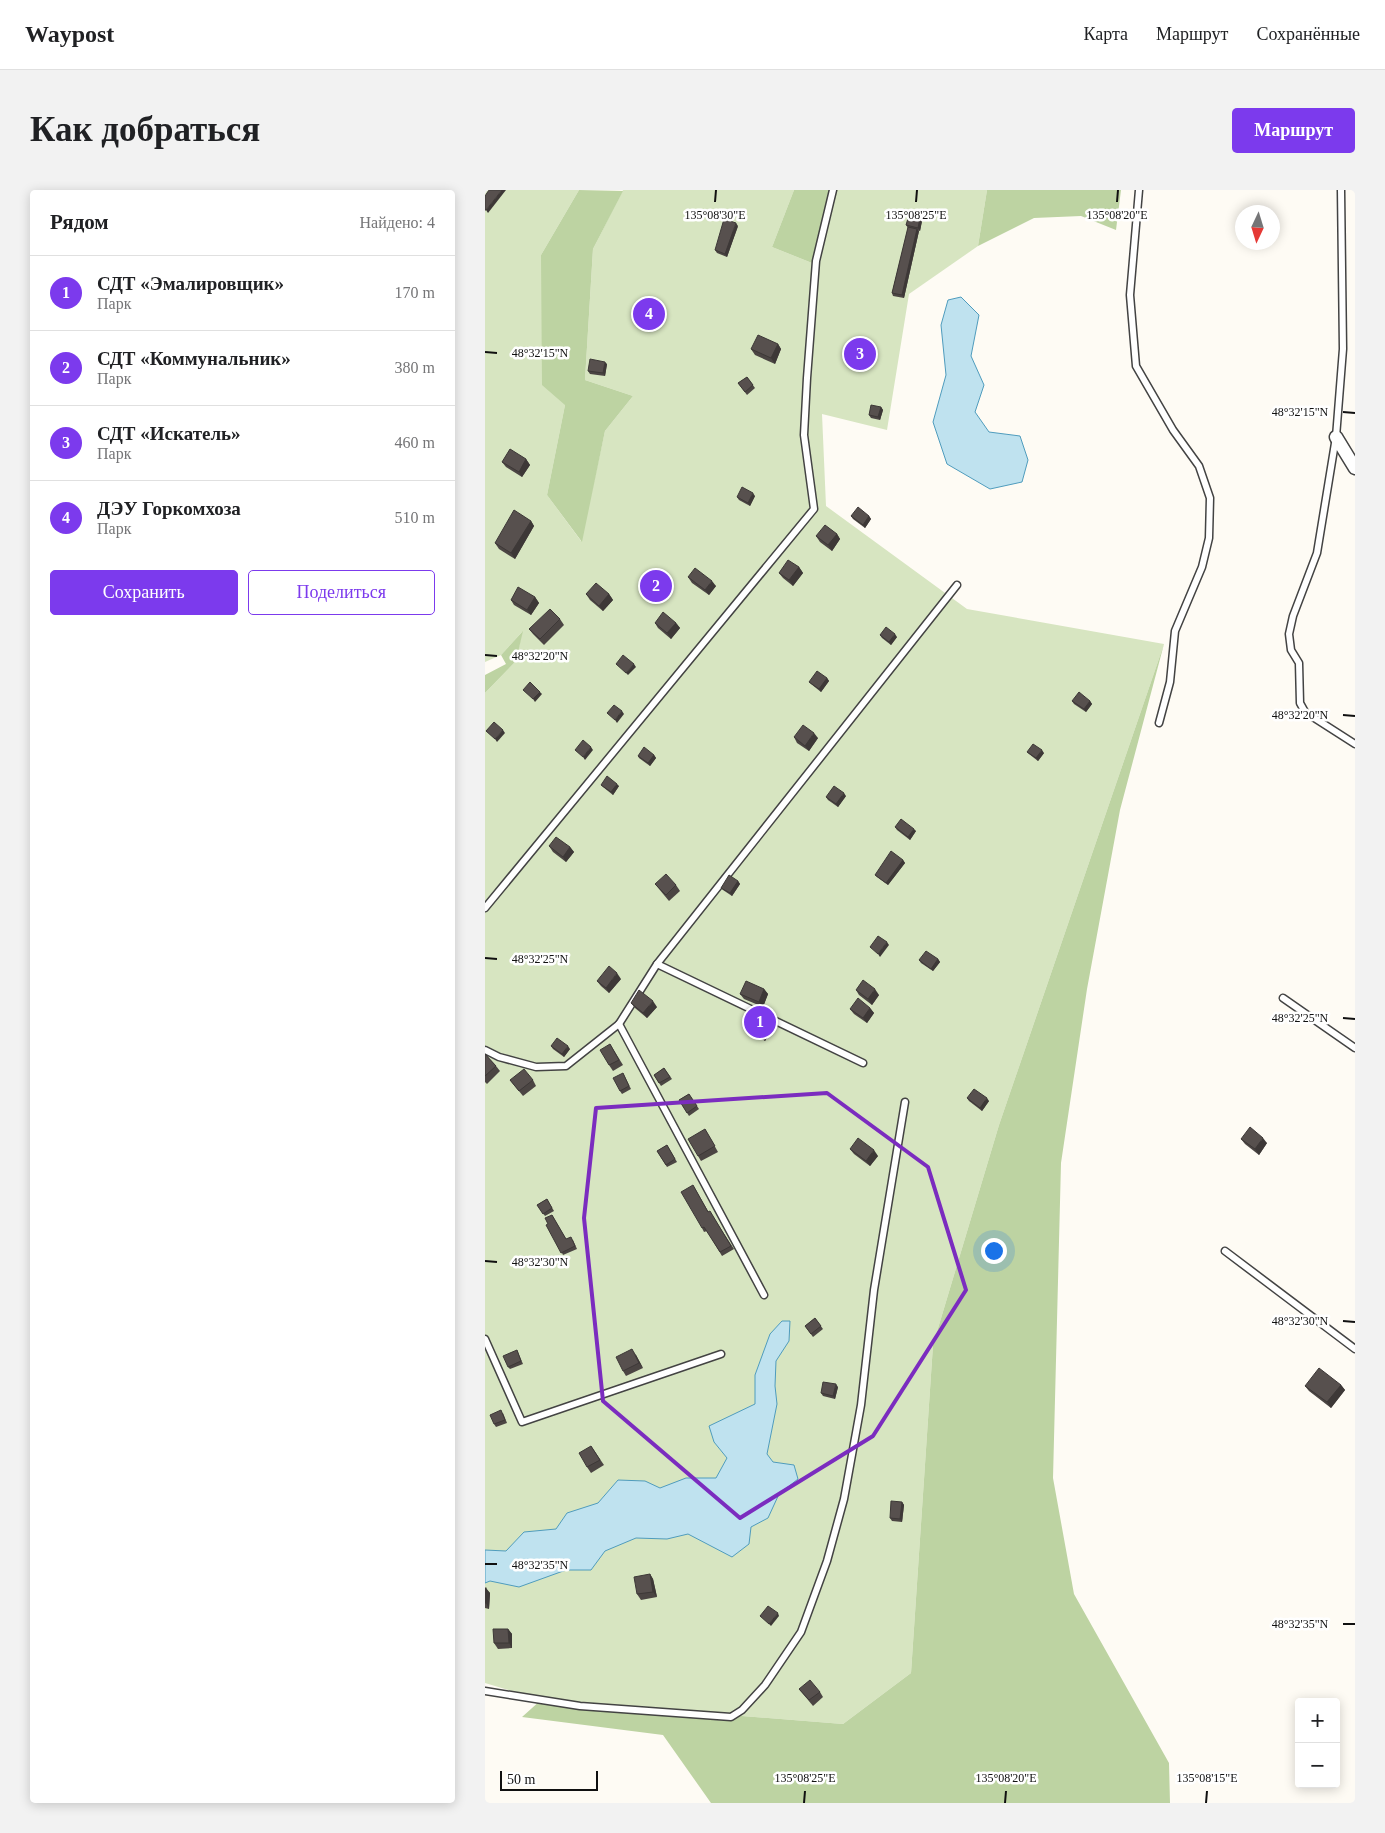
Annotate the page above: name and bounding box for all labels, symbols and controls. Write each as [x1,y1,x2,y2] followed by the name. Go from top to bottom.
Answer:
[25,21,114,47] text: Waypost
[1083,24,1128,44] text: Карта
[1156,24,1228,44] text: Маршрут
[1256,24,1360,44] text: Сохранённые
[1232,108,1355,153] button: Маршрут
[30,110,260,149] text: Как добраться
[1235,205,1280,250] north arrow
[684,208,746,222] text: 135°08'30"E
[885,208,947,222] text: 135°08'25"E
[1086,208,1148,222] text: 135°08'20"E
[50,210,109,234] text: Рядом
[360,214,435,231] text: Найдено: 4
[97,273,284,294] text: СДТ «Эмалировщик»
[62,284,70,301] text: 1
[395,284,435,301] text: 170 m
[97,295,131,312] text: Парк
[633,295,665,333] pin: 4
[844,335,876,373] pin: 3
[512,346,569,360] text: 48°32'15"N
[97,348,291,369] text: СДТ «Коммунальник»
[62,359,70,376] text: 2
[395,359,435,376] text: 380 m
[97,370,131,387] text: Парк
[1272,405,1329,419] text: 48°32'15"N
[97,423,241,444] text: СДТ «Искатель»
[62,434,70,451] text: 3
[395,434,435,451] text: 460 m
[97,445,131,462] text: Парк
[97,498,241,519] text: ДЭУ Горкомхоза
[62,509,70,526] text: 4
[395,509,435,526] text: 510 m
[97,520,131,537] text: Парк
[640,567,672,605] pin: 2
[50,570,238,615] button: Сохранить
[248,570,435,615] button: Поделиться
[512,649,569,663] text: 48°32'20"N
[1272,708,1329,722] text: 48°32'20"N
[512,952,569,966] text: 48°32'25"N
[744,1003,776,1041] pin: 1
[1272,1011,1329,1025] text: 48°32'25"N
[981,1238,1007,1264] your location
[512,1255,569,1269] text: 48°32'30"N
[1272,1314,1329,1328] text: 48°32'30"N
[512,1558,569,1572] text: 48°32'35"N
[1272,1617,1329,1631] text: 48°32'35"N
[1295,1698,1340,1788] map controls
[1295,1698,1340,1743] button: +
[1295,1743,1340,1788] button: −
[500,1768,597,1791] scale bar
[774,1771,836,1785] text: 135°08'25"E
[975,1771,1037,1785] text: 135°08'20"E
[1176,1771,1238,1785] text: 135°08'15"E
[507,1772,535,1787] text: 50 m

